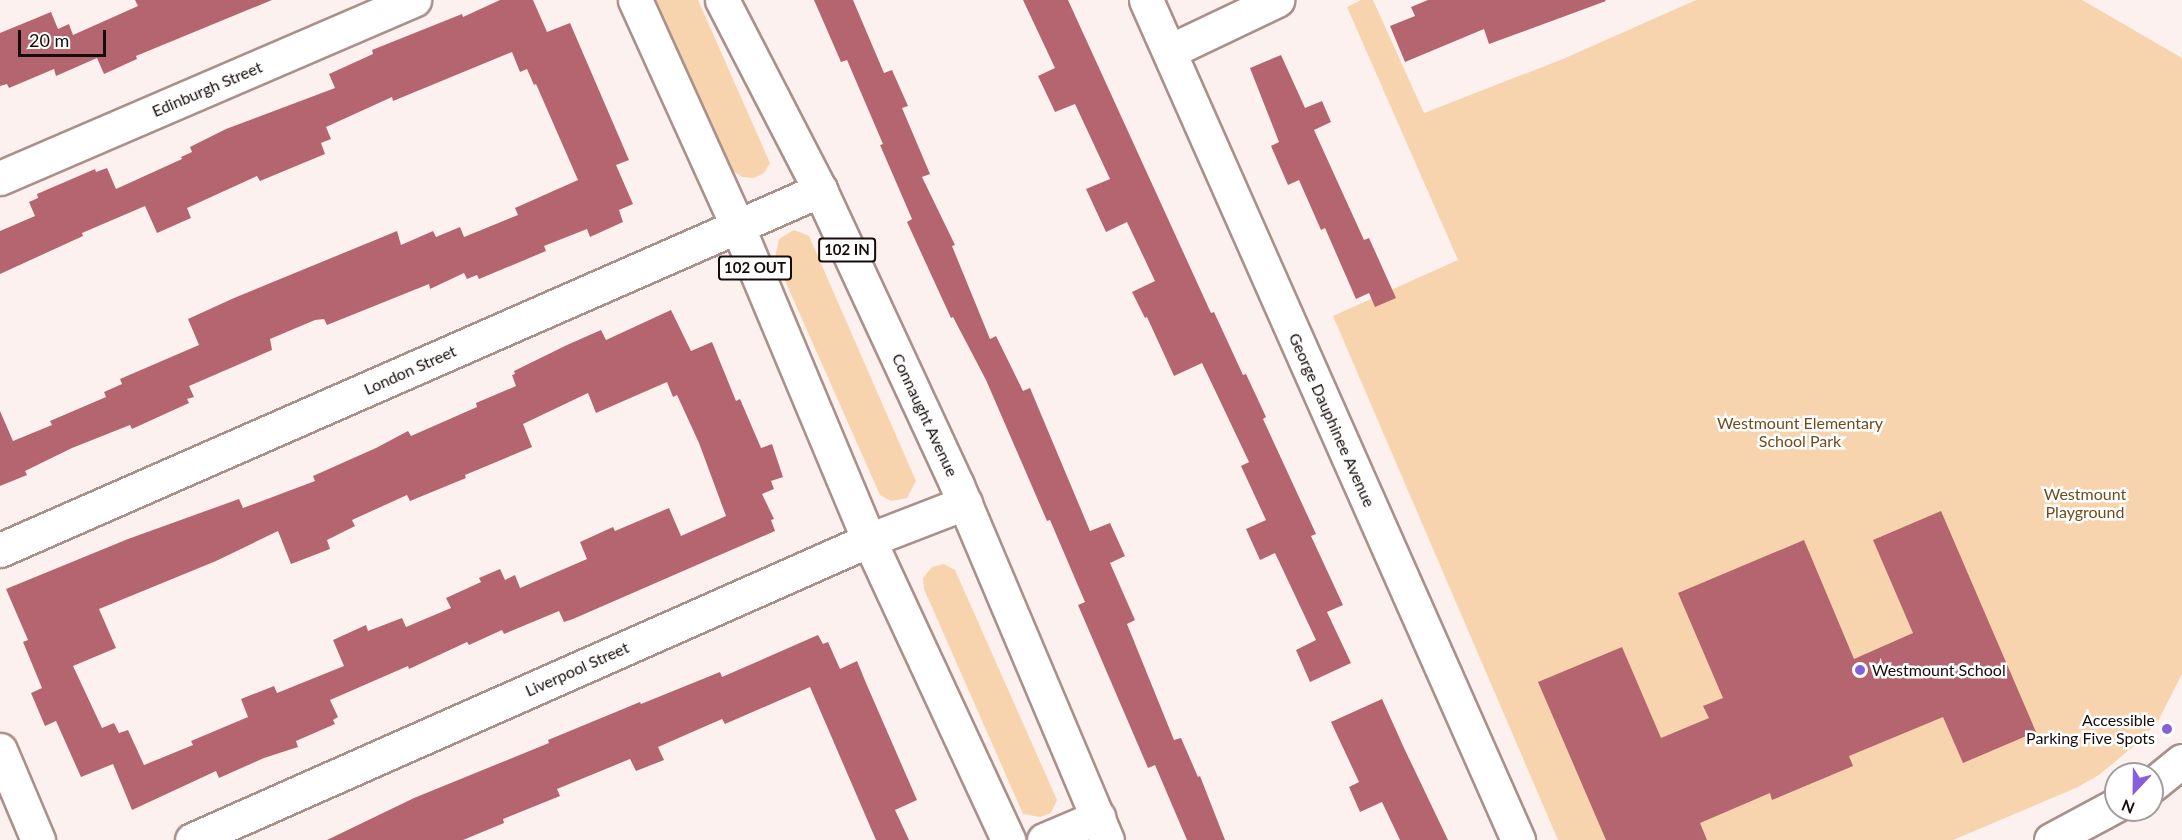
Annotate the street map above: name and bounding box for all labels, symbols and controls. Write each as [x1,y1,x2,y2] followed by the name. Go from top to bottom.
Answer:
[21,18,110,56] scale bar
[29,29,69,51] text: 20 m
[149,57,265,121] street label: Edinburgh Street
[817,238,877,262] road number: 102 IN
[718,256,792,280] road number: 102 OUT
[1285,330,1379,510] street label: George Dauphinee Avenue
[361,341,459,399] street label: London Street
[888,350,962,480] street label: Connaught Avenue
[1717,413,1883,451] park label: Westmount Elementary School Park
[2044,484,2126,522] park label: Westmount Playground
[522,638,632,700] street label: Liverpool Street
[1872,660,2006,680] place label: Westmount School
[1853,663,1867,677] marker: Westmount School
[2026,710,2155,748] place label: Accessible Parking Five Spots
[2160,722,2174,736] marker: Accessible Parking Five Spots
[2104,762,2164,822] north arrow
[2119,796,2137,818] text: N

